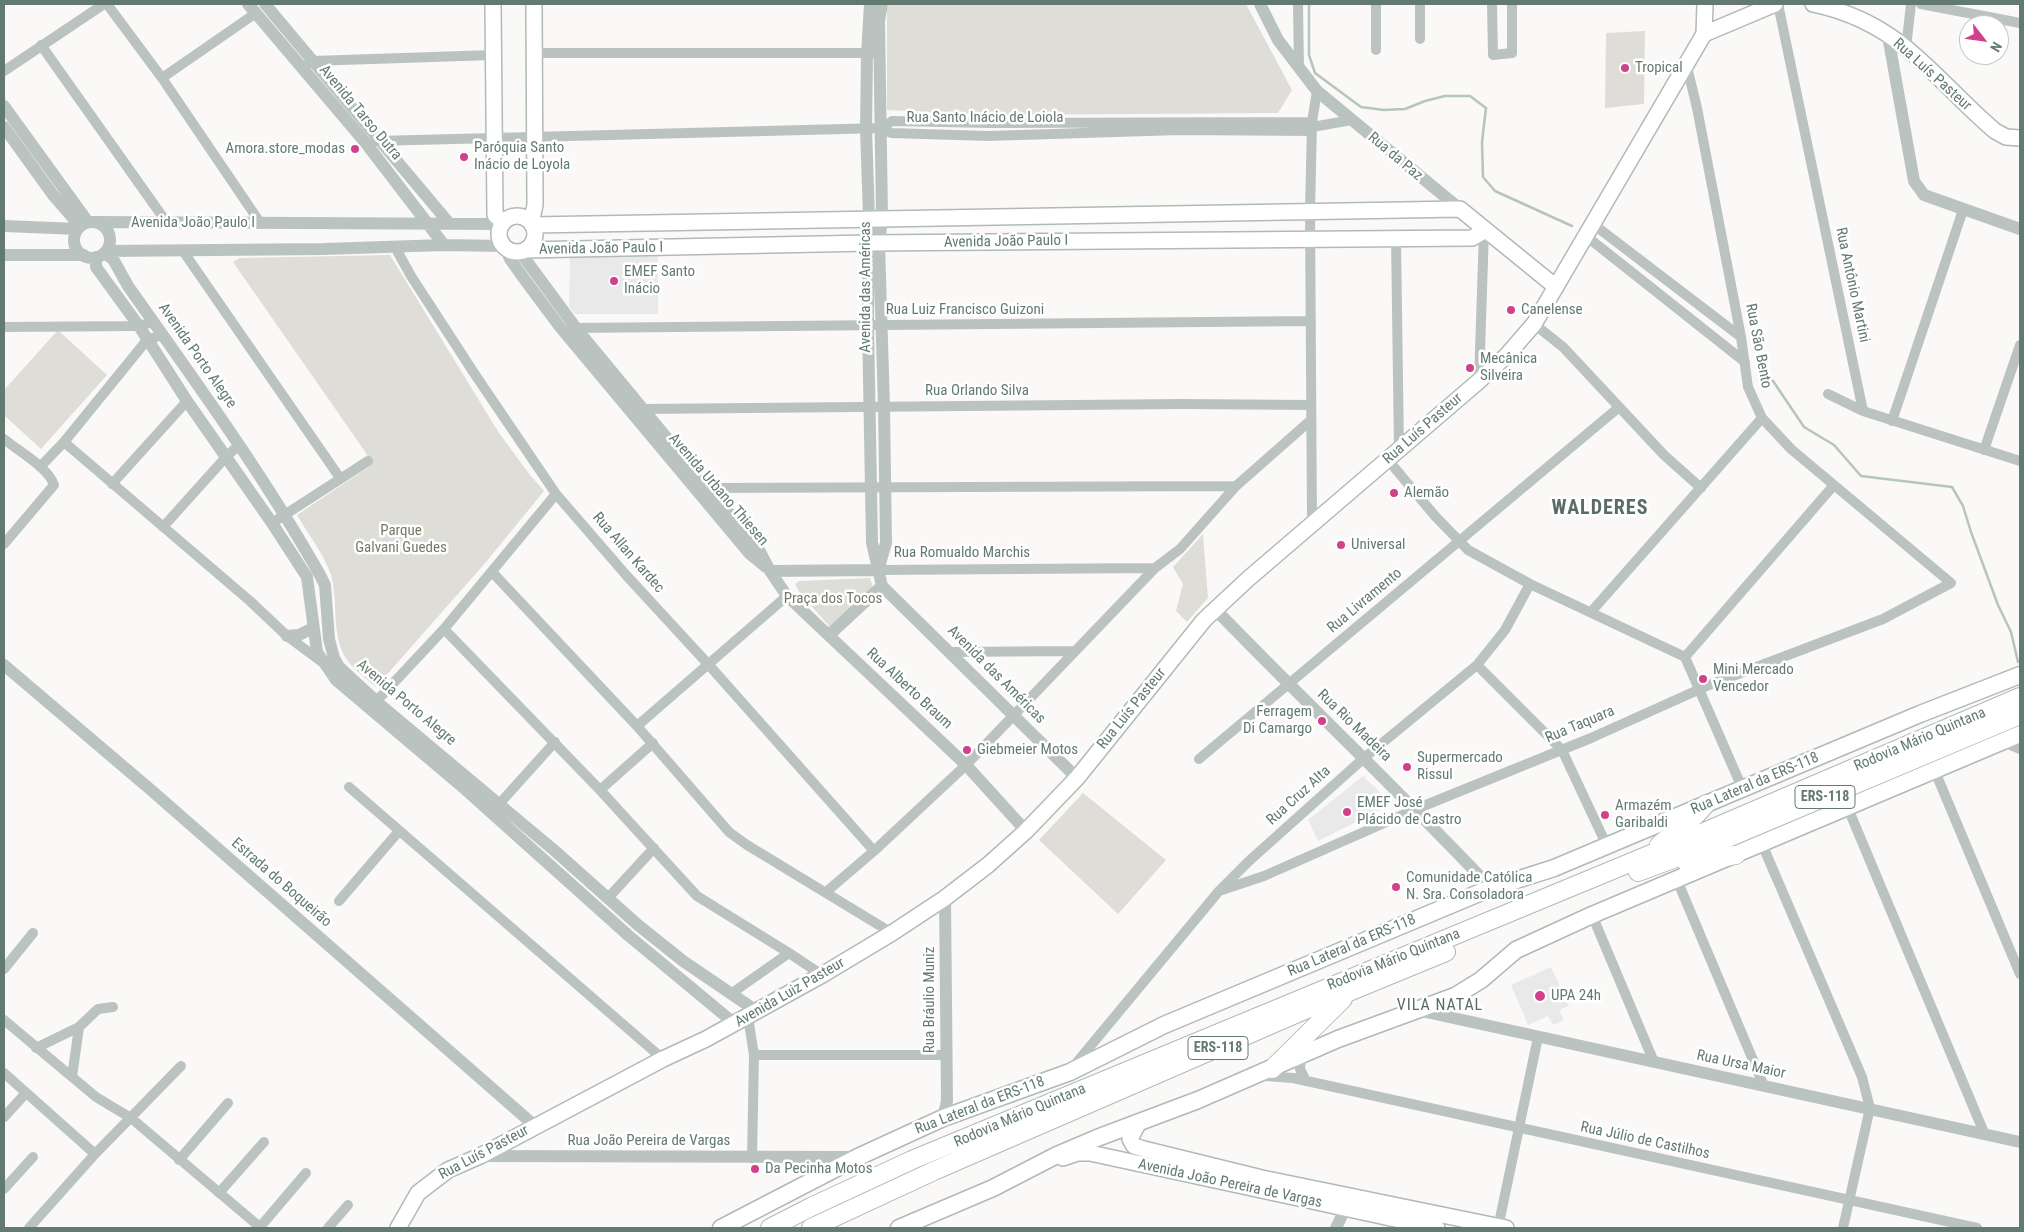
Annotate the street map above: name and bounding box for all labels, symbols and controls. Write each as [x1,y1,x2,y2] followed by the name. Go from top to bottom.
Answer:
[1959,15,2009,65] north arrow
[1889,35,1975,115] street label: Rua Luís Pasteur
[1987,39,2005,55] text: N
[1635,59,1683,77] place label: Tropical
[315,62,405,164] street label: Avenida Tarso Dutra
[1619,62,1631,74] marker: Tropical
[906,109,1064,127] street label: Rua Santo Inácio de Loiola
[1364,129,1426,185] street label: Rua da Paz
[474,139,570,174] place label: Paróquia Santo Inácio de Loyola
[226,140,345,158] place label: Amora.store_modas
[349,143,361,155] marker: Amora.store_modas
[458,151,470,163] marker: Paróquia Santo Inácio de Loyola
[131,214,255,232] street label: Avenida João Paulo I
[857,221,875,353] street label: Avenida das Américas
[1831,226,1873,344] street label: Rua Antônio Martini
[944,232,1068,252] street label: Avenida João Paulo I
[539,239,663,259] street label: Avenida João Paulo I
[624,263,695,298] place label: EMEF Santo Inácio
[608,275,620,287] marker: EMEF Santo Inácio
[154,300,240,412] street label: Avenida Porto Alegre
[886,301,1044,319] street label: Rua Luiz Francisco Guizoni
[1521,301,1583,319] place label: Canelense
[1741,302,1775,390] street label: Rua São Bento
[1505,304,1517,316] marker: Canelense
[1480,350,1537,385] place label: Mecânica Silveira
[1464,362,1476,374] marker: Mecânica Silveira
[925,382,1029,400] street label: Rua Orlando Silva
[1380,390,1466,468] street label: Rua Luís Pasteur
[664,430,772,550] street label: Avenida Urbano Thiesen
[1404,484,1449,502] place label: Alemão
[1388,487,1400,499] marker: Alemão
[1551,497,1649,521] district label: WALDERES
[588,509,668,597] street label: Rua Allan Kardec
[355,522,447,557] park label: Parque Galvani Guedes
[1351,536,1406,554] place label: Universal
[1335,539,1347,551] marker: Universal
[894,544,1030,562] street label: Rua Romualdo Marchis
[1324,565,1406,637] street label: Rua Livramento
[784,590,882,608] park label: Praça dos Tocos
[943,622,1049,728] street label: Avenida das Américas
[862,645,956,733] street label: Rua Alberto Braum
[353,656,459,750] street label: Avenida Porto Alegre
[1713,661,1794,696] place label: Mini Mercado Vencedor
[1094,665,1170,753] street label: Rua Luís Pasteur
[1697,673,1709,685] marker: Mini Mercado Vencedor
[1313,686,1395,766] street label: Rua Rio Madeira
[1543,702,1617,748] street label: Rua Taquara
[1243,703,1312,738] place label: Ferragem Di Camargo
[1851,704,1989,776] street label: Rodovia Mário Quintana
[1316,715,1328,727] marker: Ferragem Di Camargo
[977,741,1078,759] place label: Giebmeier Motos
[961,744,973,756] marker: Giebmeier Motos
[1417,749,1503,784] place label: Supermercado Rissul
[1688,749,1822,819] street label: Rua Lateral da ERS-118
[1401,761,1413,773] marker: Supermercado Rissul
[1263,763,1335,829] street label: Rua Cruz Alta
[1795,786,1855,809] road number: ERS-118
[1357,794,1462,829] place label: EMEF José Plácido de Castro
[1615,797,1671,832] place label: Armazém Garibaldi
[1341,806,1353,818] marker: EMEF José Plácido de Castro
[1599,809,1611,821] marker: Armazém Garibaldi
[227,835,335,931] street label: Estrada do Boqueirão
[1406,869,1532,904] place label: Comunidade Católica N. Sra. Consoladora
[1390,881,1402,893] marker: Comunidade Católica N. Sra. Consoladora
[1285,911,1419,981] street label: Rua Lateral da ERS-118
[1325,925,1463,995] street label: Rodovia Mário Quintana
[921,947,939,1053] street label: Rua Bráulio Muniz
[732,954,848,1032] street label: Avenida Luiz Pasteur
[1551,987,1601,1005] place label: UPA 24h
[1533,989,1547,1003] marker: UPA 24h
[1396,996,1484,1016] district label: VILA NATAL
[1188,1036,1248,1060] road number: ERS-118
[1695,1047,1787,1083] street label: Rua Ursa Maior
[913,1073,1047,1139] street label: Rua Lateral da ERS-118
[951,1080,1089,1152] street label: Rodovia Mário Quintana
[1579,1119,1711,1163] street label: Rua Júlio de Castilhos
[436,1122,532,1184] street label: Rua Luís Pasteur
[568,1132,730,1150] street label: Rua João Pereira de Vargas
[1136,1156,1324,1212] street label: Avenida João Pereira de Vargas
[765,1160,872,1178] place label: Da Pecinha Motos
[749,1163,761,1175] marker: Da Pecinha Motos

